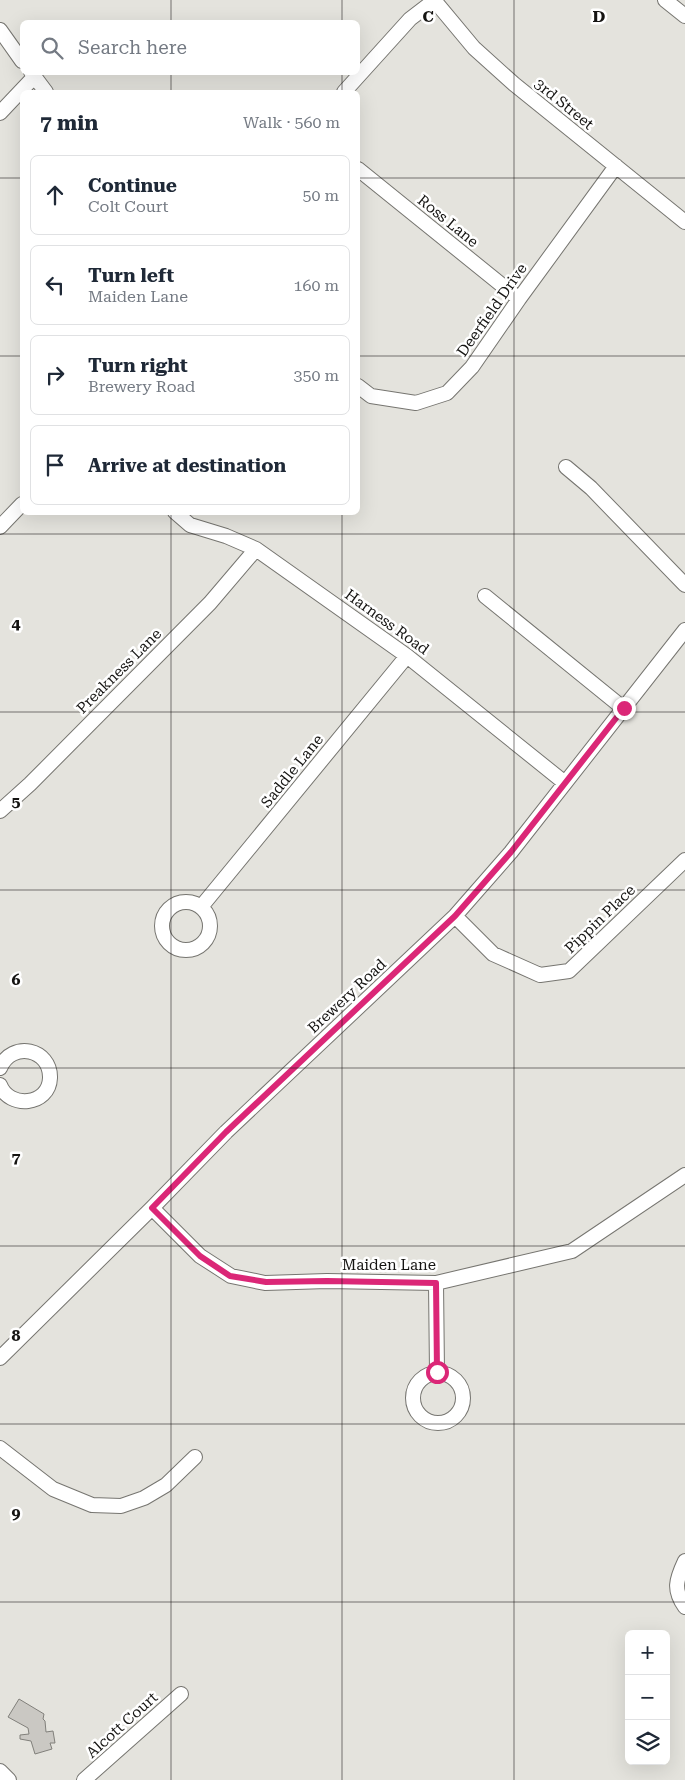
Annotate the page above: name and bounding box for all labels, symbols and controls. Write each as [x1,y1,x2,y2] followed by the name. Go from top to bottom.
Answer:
[422,7,434,26] text: C
[593,7,606,26] text: D
[20,20,360,75] search box
[38,34,66,62] icon: search
[78,36,187,59] text: Search here
[531,75,598,134] street label: 3rd Street
[40,111,98,135] text: 7 min
[243,113,340,132] text: Walk · 560 m
[88,174,177,197] text: Continue
[41,181,69,209] icon: ahead
[302,186,339,205] text: 50 m
[414,191,482,251] street label: Ross Lane
[88,197,168,216] text: Colt Court
[453,260,531,360] street label: Deerfield Drive
[88,264,174,287] text: Turn left
[41,271,69,299] icon: left
[293,276,339,295] text: 160 m
[88,287,188,306] text: Maiden Lane
[88,354,188,377] text: Turn right
[41,361,69,389] icon: right
[293,366,339,385] text: 350 m
[88,377,195,396] text: Brewery Road
[41,451,69,479] icon: arrive
[88,454,286,477] text: Arrive at destination
[342,586,433,659] street label: Harness Road
[12,614,21,633] text: 4
[73,625,165,717] street label: Preakness Lane
[613,697,636,720] route end
[257,731,327,811] street label: Saddle Lane
[12,792,21,811] text: 5
[561,881,639,957] street label: Pippin Place
[304,955,390,1037] street label: Brewery Road
[12,970,21,989] text: 6
[12,1148,21,1167] text: 7
[342,1256,436,1274] street label: Maiden Lane
[12,1326,21,1345] text: 8
[426,1361,449,1384] route start
[12,1504,21,1523] text: 9
[625,1630,670,1765] map controls
[625,1630,670,1675] button: +
[625,1675,670,1720] button: −
[83,1688,162,1762] street label: Alcott Court
[625,1720,670,1765] button: layers

